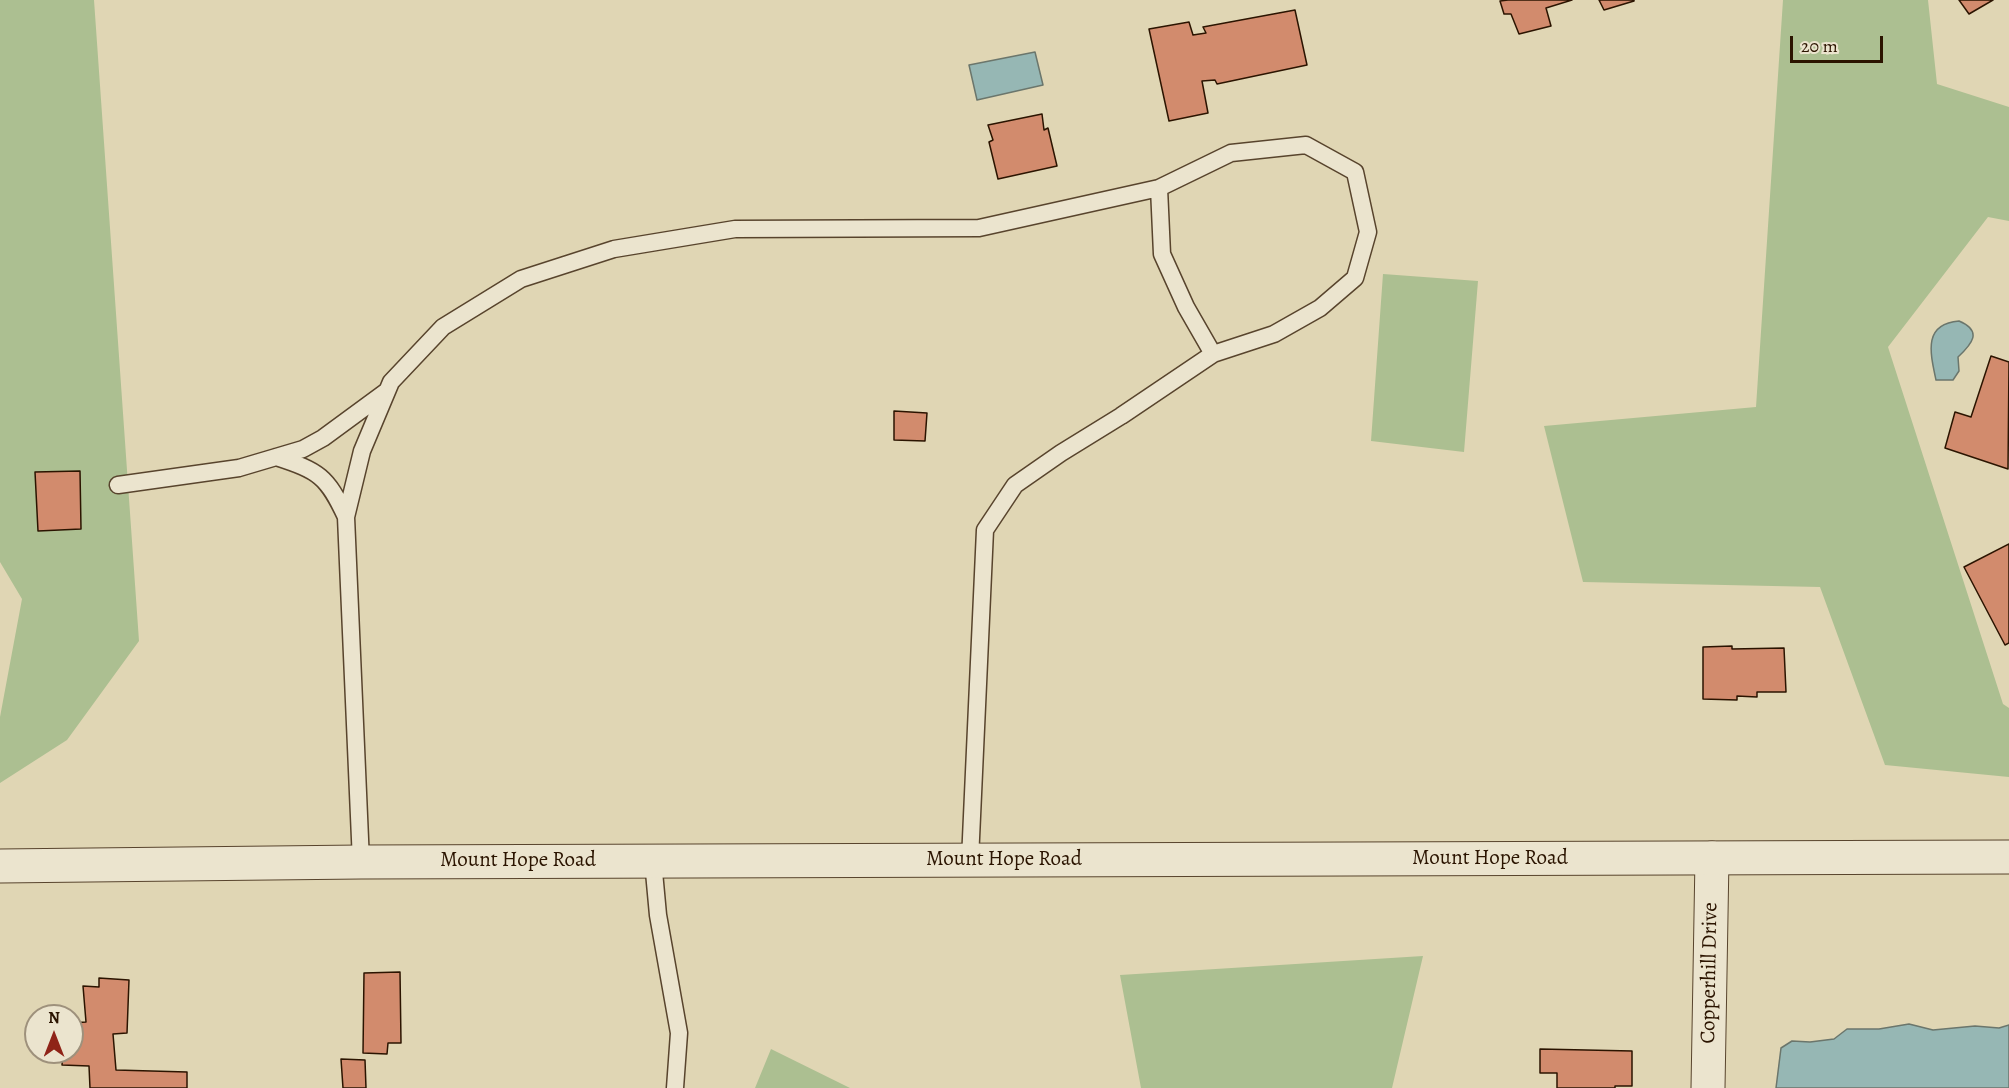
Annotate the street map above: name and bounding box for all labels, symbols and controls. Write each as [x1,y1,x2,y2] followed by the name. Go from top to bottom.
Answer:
[1793,24,1886,62] scale bar
[1801,34,1838,58] text: 20 m
[1412,846,1568,872] street label: Mount Hope Road
[926,847,1082,873] street label: Mount Hope Road
[440,848,596,874] street label: Mount Hope Road
[1696,902,1724,1044] street label: Copperhill Drive
[24,1004,84,1064] north arrow
[48,1007,60,1029] text: N

